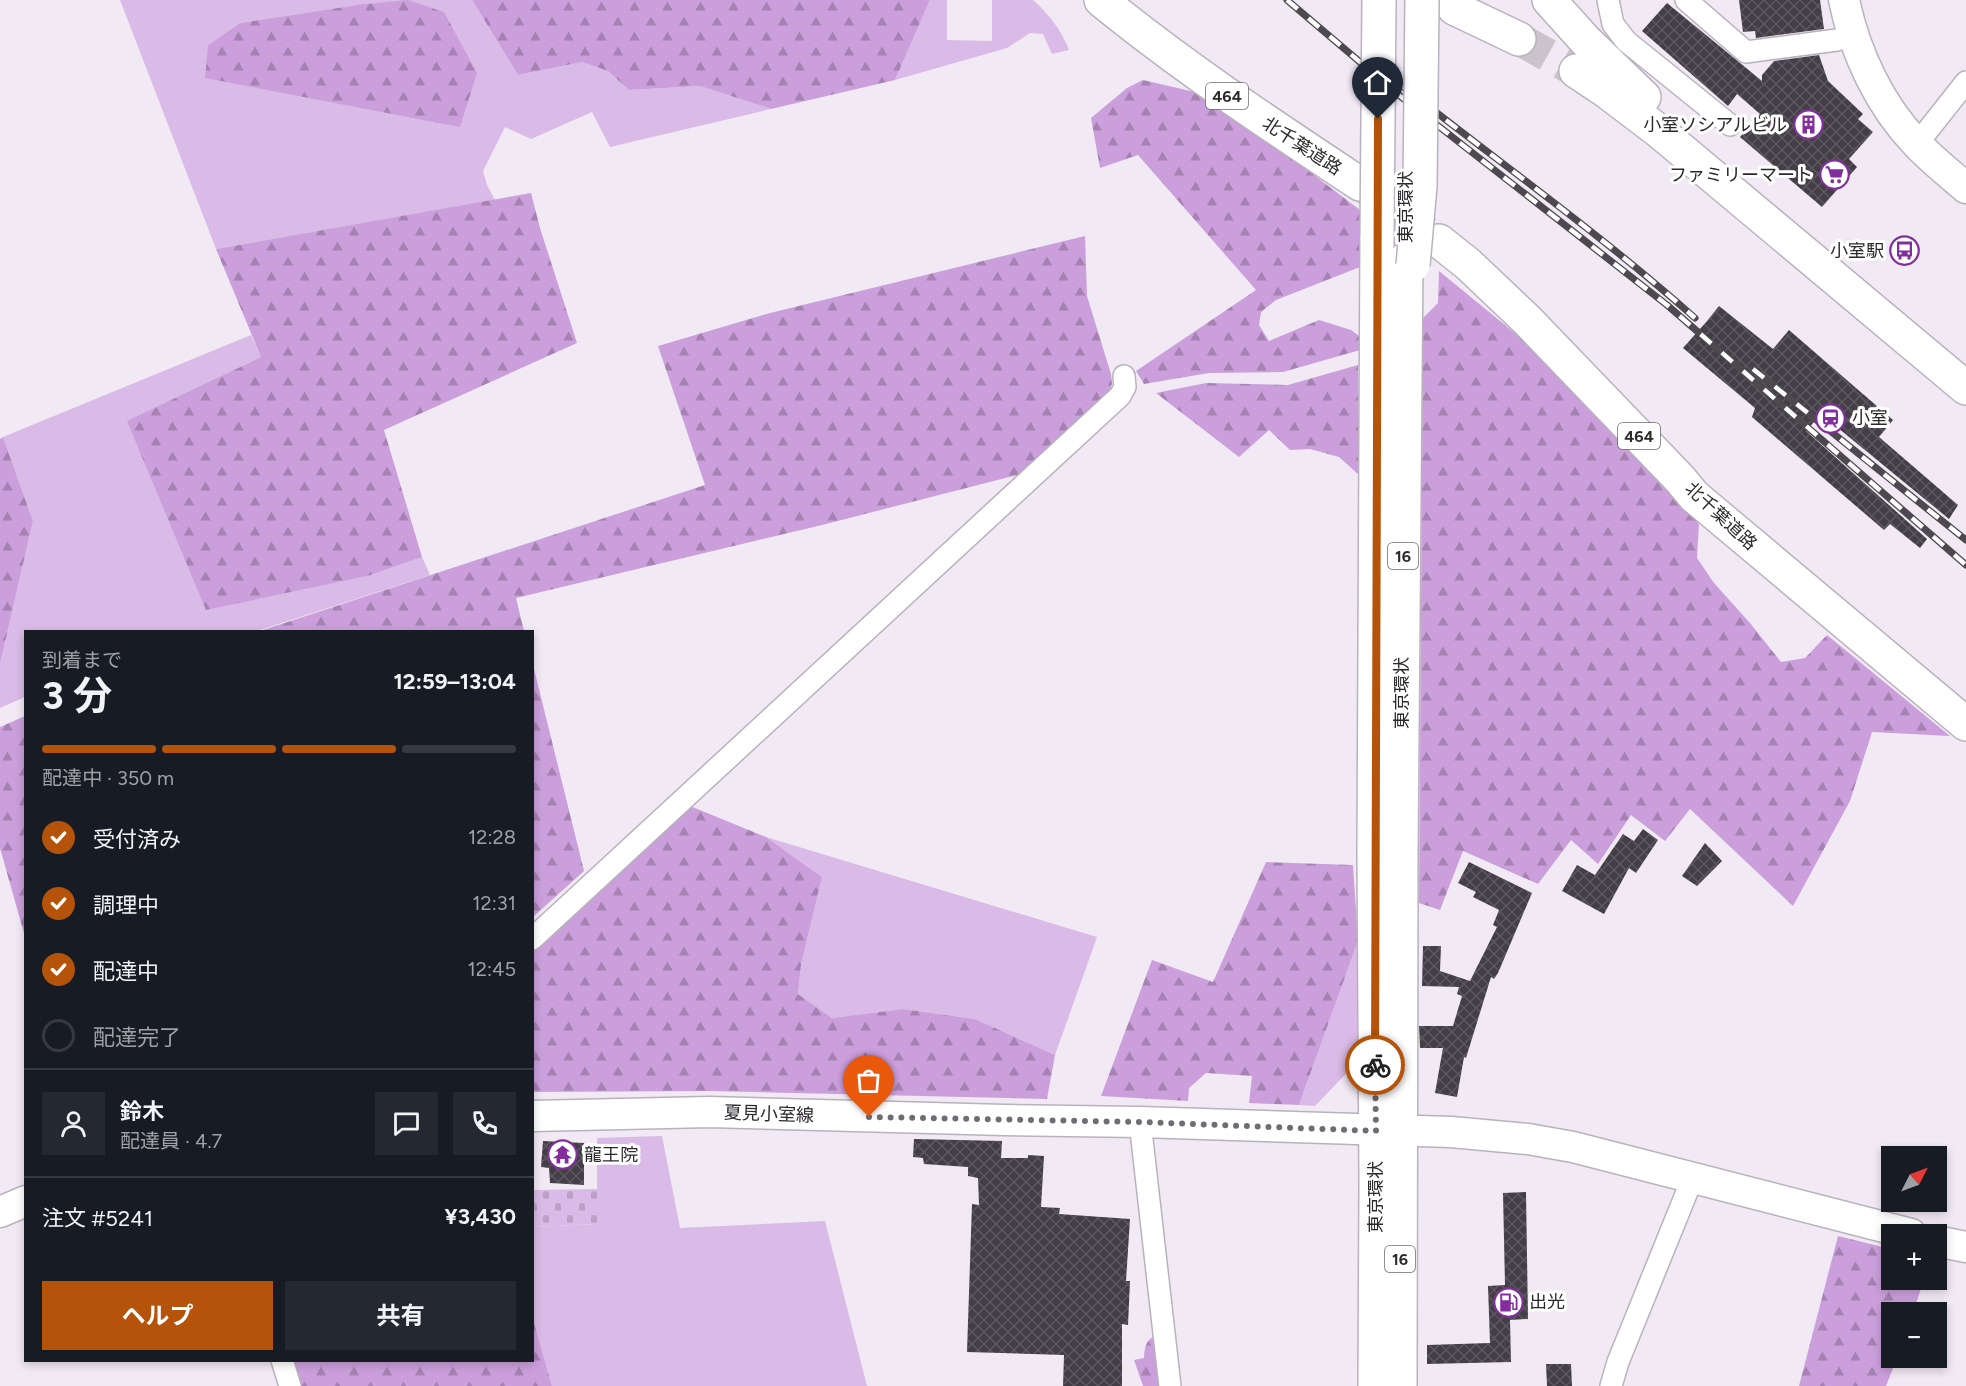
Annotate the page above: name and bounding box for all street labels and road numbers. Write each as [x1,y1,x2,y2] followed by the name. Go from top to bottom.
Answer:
[1206,83,1248,109] road number: 464
[1258,112,1346,180] street label: 北千葉道路
[1395,171,1417,243] street label: 東京環状
[1618,423,1660,449] road number: 464
[1681,477,1761,555] street label: 北千葉道路
[1388,543,1418,569] road number: 16
[1391,657,1413,729] street label: 東京環状
[724,1101,814,1127] street label: 夏見小室線
[1365,1161,1387,1233] street label: 東京環状
[1385,1246,1415,1272] road number: 16

